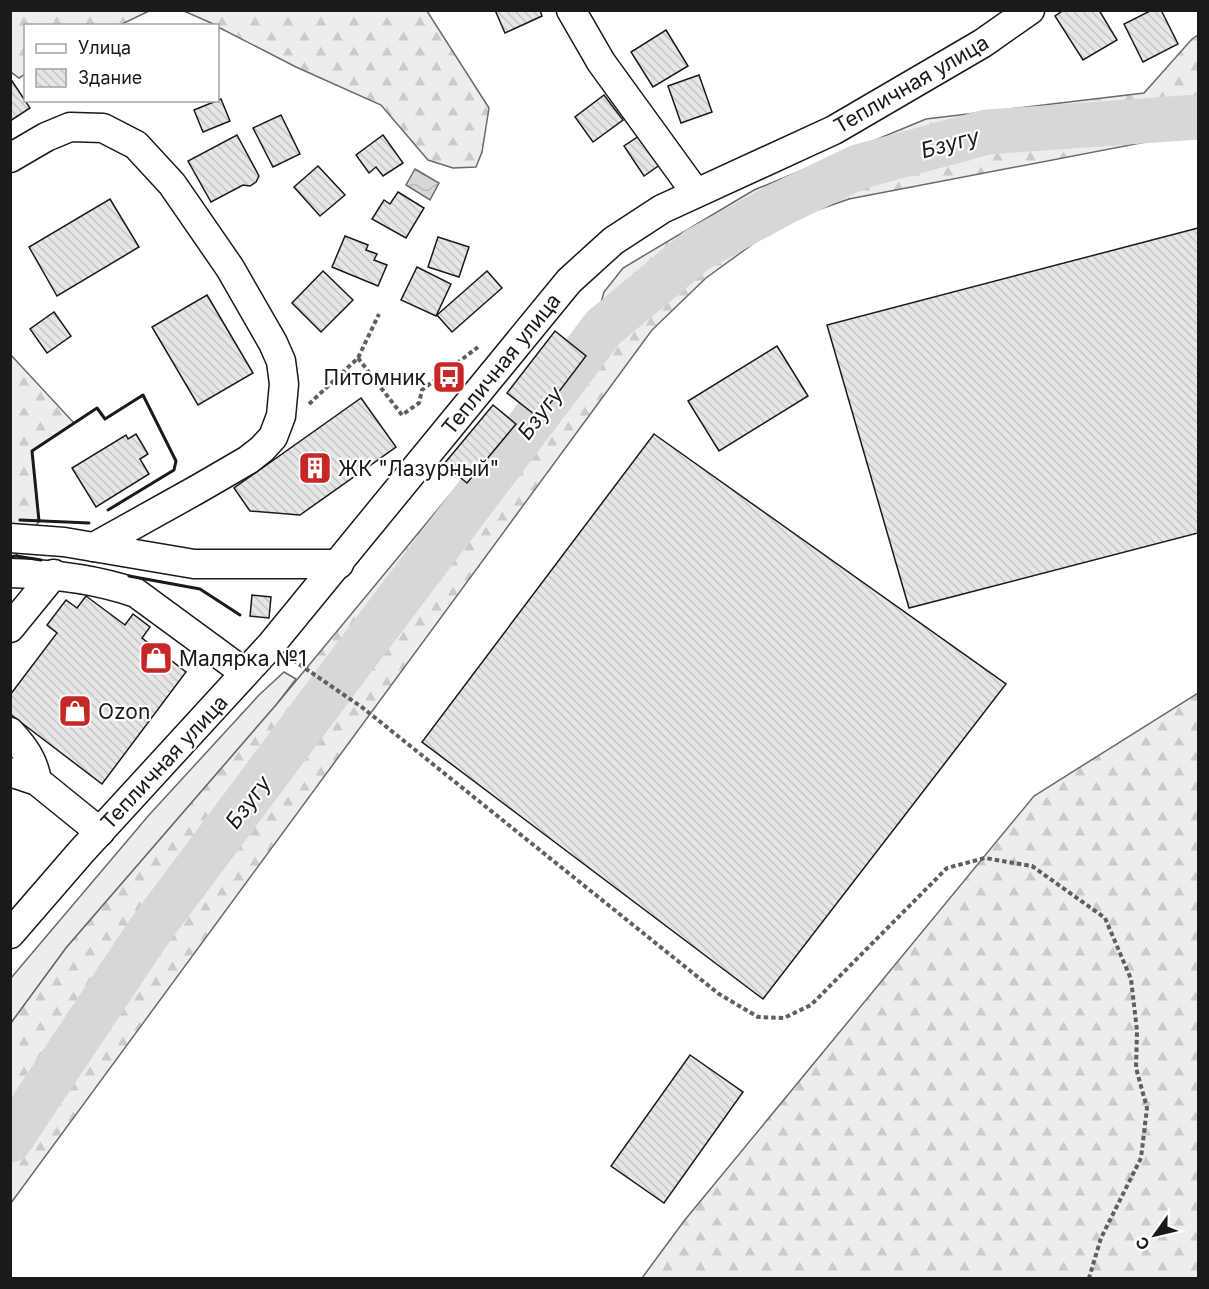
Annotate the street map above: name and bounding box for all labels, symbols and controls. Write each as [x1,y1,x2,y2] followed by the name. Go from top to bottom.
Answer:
[24,24,219,102] legend
[829,30,993,138] street label: Тепличная улица
[78,37,131,58] text: Улица
[78,67,142,88] text: Здание
[918,123,983,163] water label: Бзугу
[436,288,566,440] street label: Тепличная улица
[431,359,467,395] bus stop icon: Питомник
[324,365,427,390] place label: Питомник
[512,381,569,445] water label: Бзугу
[297,450,333,486] building icon: ЖК "Лазурный"
[338,456,499,481] place label: ЖК "Лазурный"
[138,640,174,676] shop icon: Малярка №1
[179,646,307,671] place label: Малярка №1
[95,690,233,834] street label: Тепличная улица
[57,693,93,729] shop icon: Ozon
[98,699,150,724] place label: Ozon
[220,770,277,834] water label: Бзугу
[1125,1205,1185,1265] north arrow
[1131,1233,1154,1254] text: С

